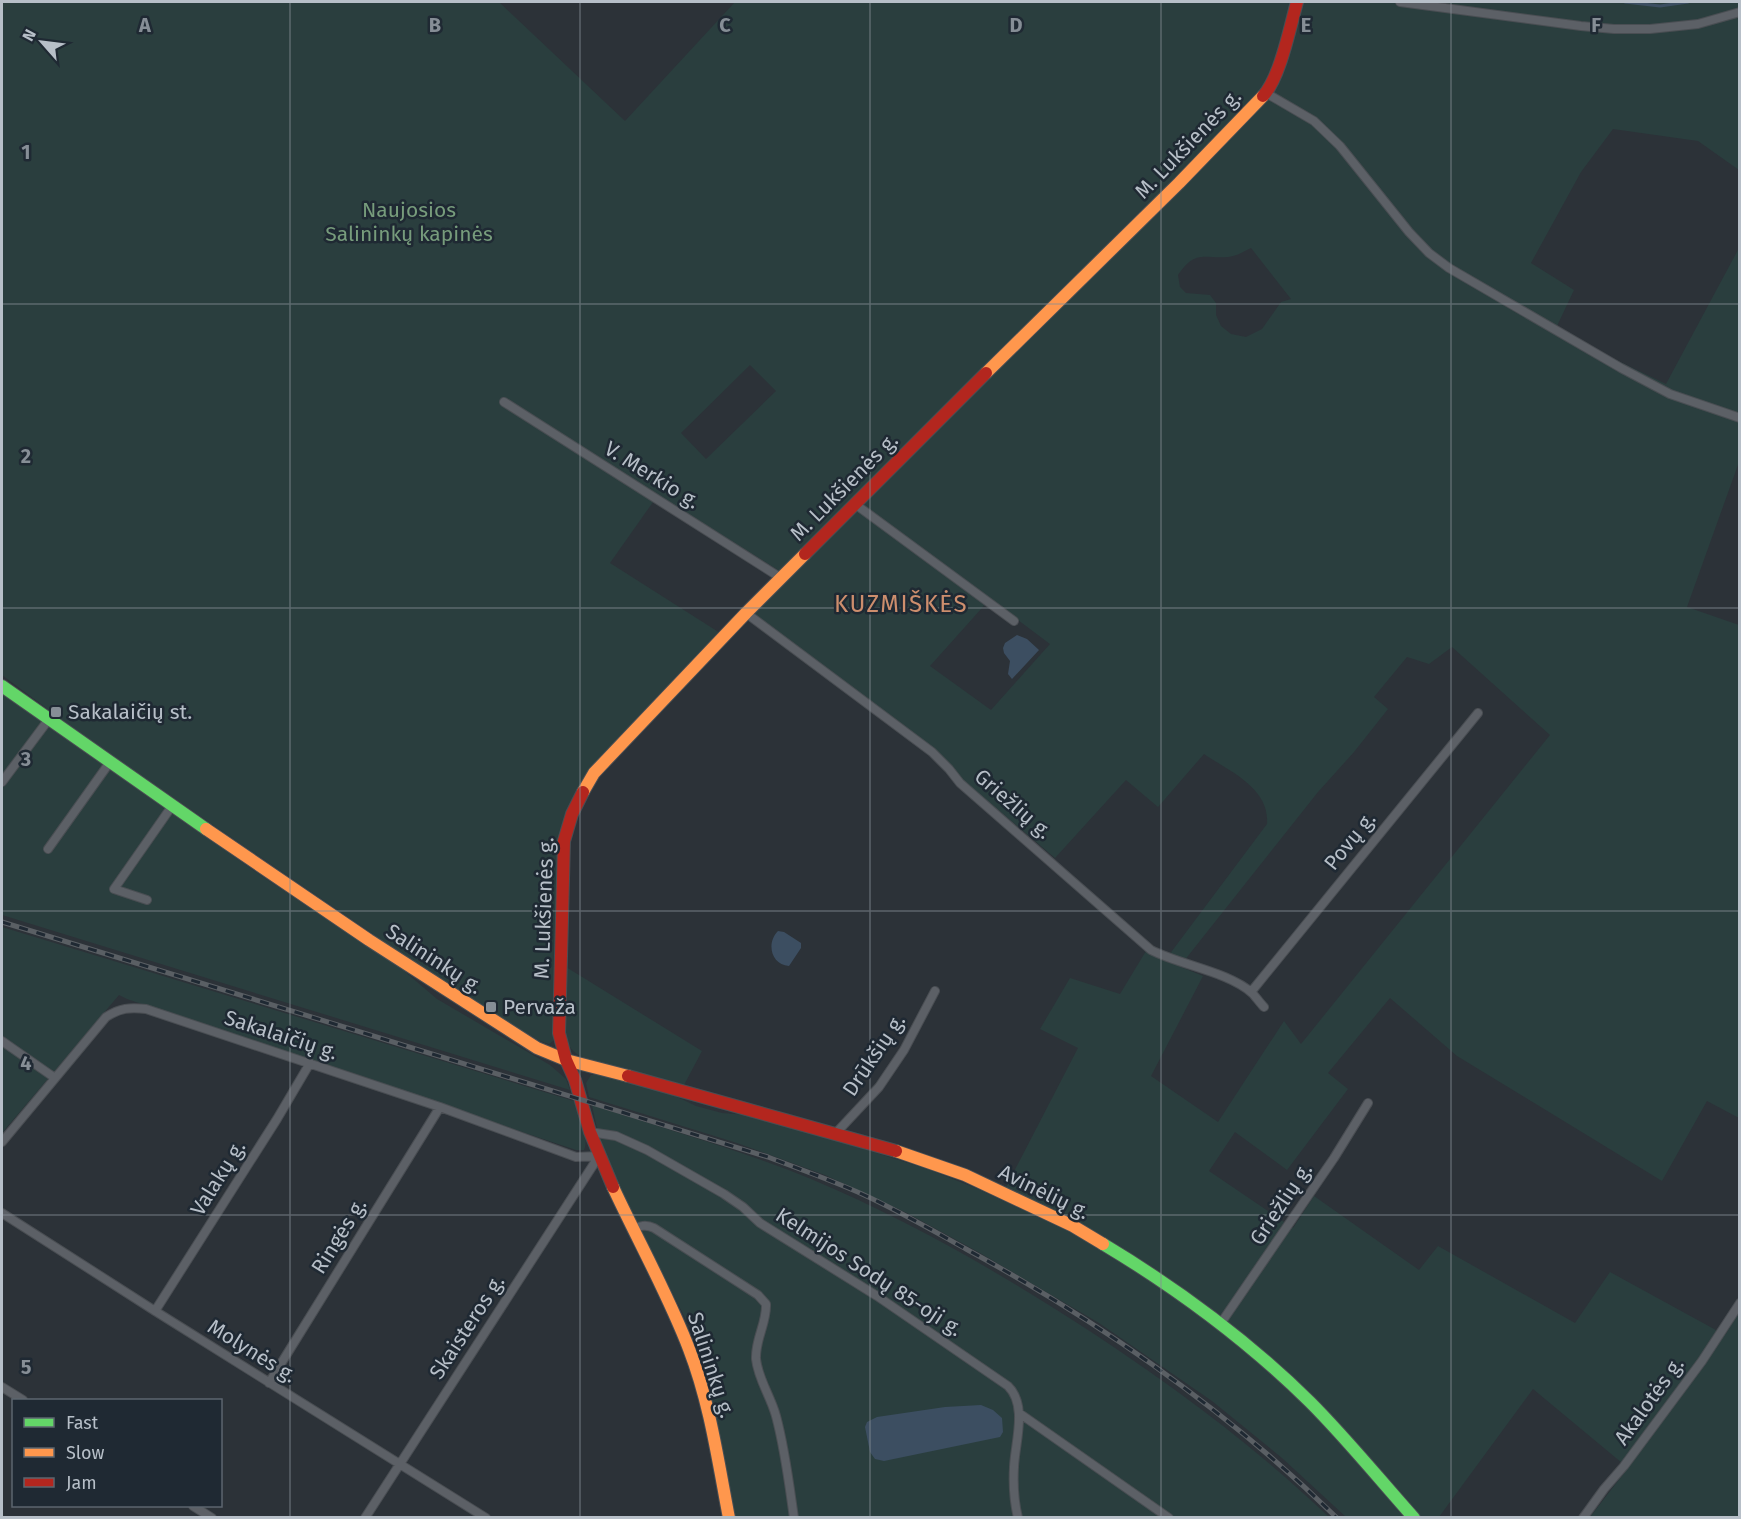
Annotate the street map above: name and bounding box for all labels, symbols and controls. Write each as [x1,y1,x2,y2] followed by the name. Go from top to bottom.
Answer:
[12,12,72,72] north arrow
[138,13,152,37] text: A
[429,13,441,37] text: B
[719,13,731,37] text: C
[1009,13,1023,37] text: D
[1301,13,1311,37] text: E
[1591,13,1601,37] text: F
[18,26,40,44] text: N
[1129,84,1247,204] street label: M. Lukšienės g.
[21,140,31,164] text: 1
[325,197,493,247] park label: Naujosios Salininkų kapinės
[785,428,903,546] street label: M. Lukšienės g.
[599,435,705,515] street label: V. Merkio g.
[21,444,31,468] text: 2
[834,589,968,618] district label: KUZMIŠKĖS
[68,699,192,725] place label: Sakalaičių st.
[49,705,63,719] marker: Sakalaičių st.
[20,747,31,771] text: 3
[969,763,1057,845] street label: Griežlių g.
[1319,806,1381,876] street label: Povų g.
[529,836,559,980] street label: M. Lukšienės g.
[381,918,487,1000] street label: Salininkų g.
[503,994,576,1020] place label: Pervaža
[484,1000,498,1014] marker: Pervaža
[221,1004,341,1066] street label: Sakalaičių g.
[837,1009,911,1101] street label: Drūkšių g.
[20,1051,32,1075] text: 4
[185,1136,251,1220] street label: Valakų g.
[1244,1158,1318,1250] street label: Griežlių g.
[994,1159,1094,1225] street label: Avinėlių g.
[306,1193,372,1279] street label: Ringės g.
[771,1202,967,1342] street label: Kelmijos Sodų 85-oji g.
[424,1270,510,1384] street label: Skaisteros g.
[682,1309,740,1421] street label: Salininkų g.
[203,1313,301,1389] street label: Molynės g.
[1608,1352,1690,1450] street label: Akalotės g.
[21,1355,32,1379] text: 5
[12,1399,222,1507] legend
[66,1412,99,1434] text: Fast
[66,1442,105,1464] text: Slow
[66,1472,97,1494] text: Jam

